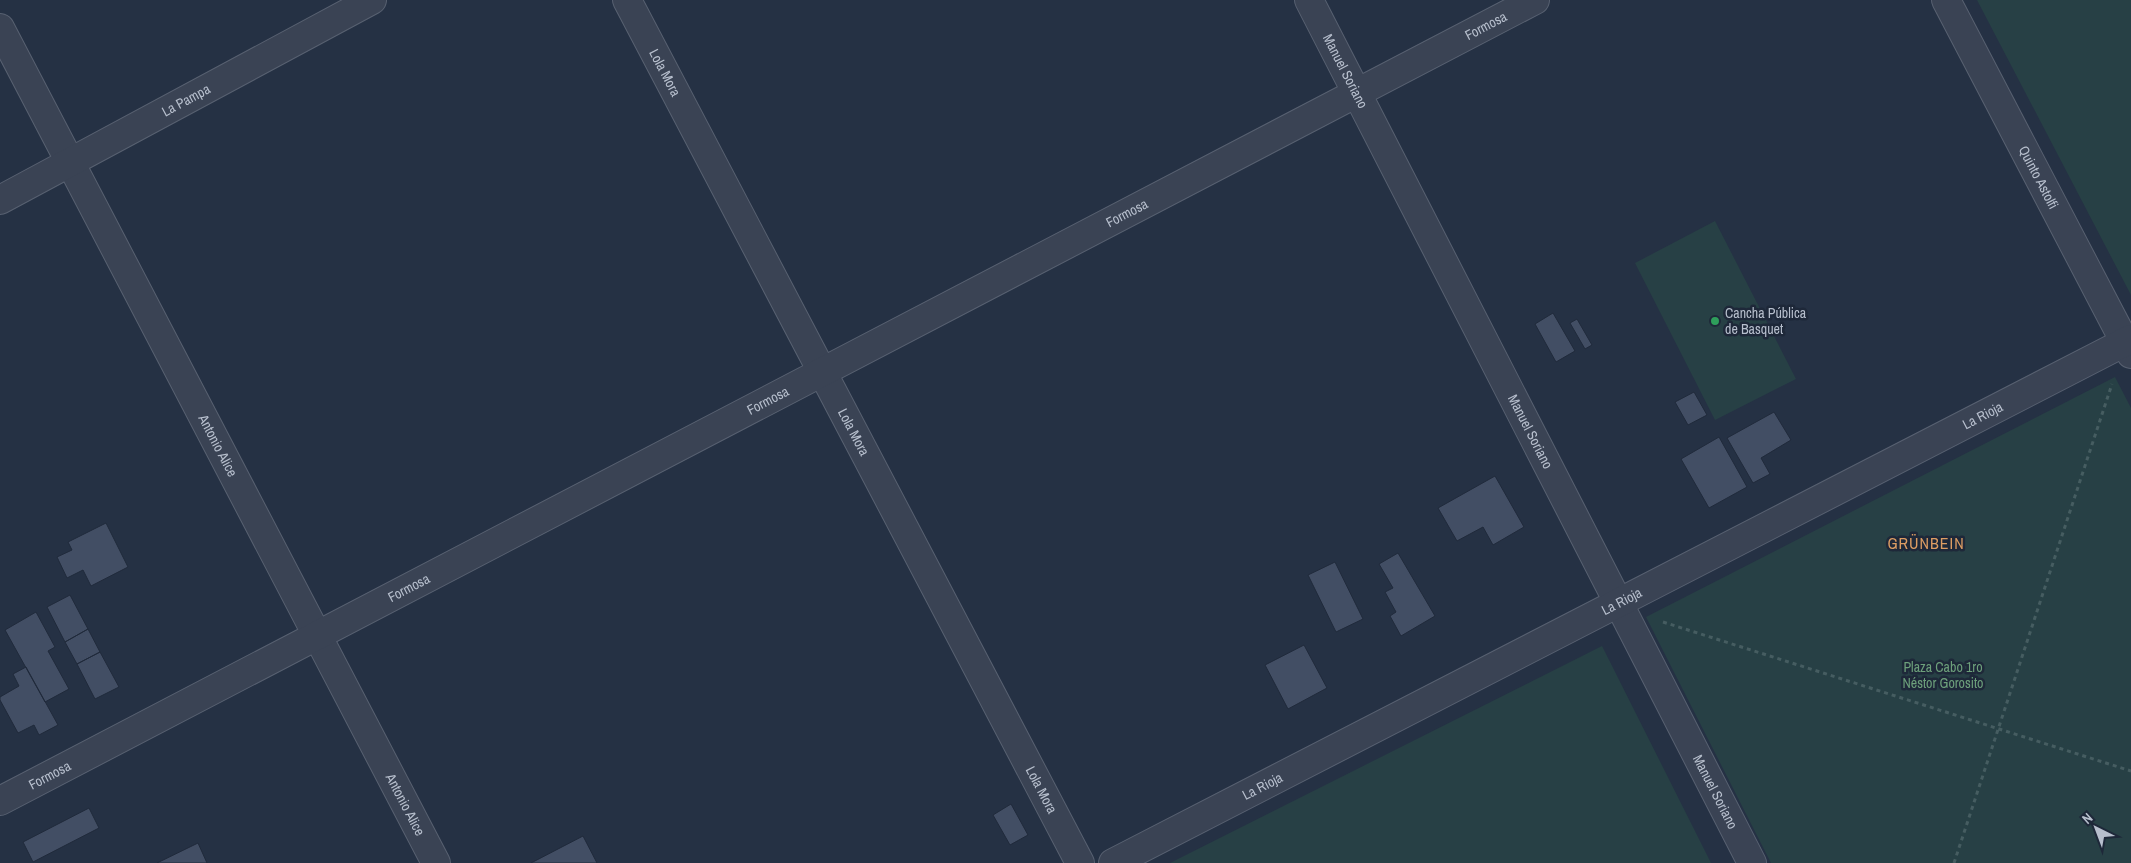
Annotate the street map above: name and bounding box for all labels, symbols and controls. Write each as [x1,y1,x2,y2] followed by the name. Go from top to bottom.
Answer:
[1462,7,1510,44] street label: Formosa
[1319,31,1372,111] street label: Manuel Soriano
[645,46,685,100] street label: Lola Mora
[159,79,214,120] street label: La Pampa
[2015,142,2063,212] street label: Quinto Astolfi
[1103,194,1151,231] street label: Formosa
[1725,304,1807,338] place label: Cancha Pública de Basquet
[1709,315,1721,327] marker: Cancha Pública de Basquet
[744,382,792,419] street label: Formosa
[1504,391,1557,472] street label: Manuel Soriano
[1959,397,2006,433] street label: La Rioja
[834,405,874,459] street label: Lola Mora
[194,410,242,480] street label: Antonio Alice
[1887,532,1965,554] district label: GRÜNBEIN
[385,569,433,606] street label: Formosa
[1598,583,1645,619] street label: La Rioja
[1902,658,1984,692] park label: Plaza Cabo 1ro Néstor Gorosito
[1689,752,1742,832] street label: Manuel Soriano
[26,756,74,793] street label: Formosa
[1022,763,1062,817] street label: Lola Mora
[1239,768,1286,804] street label: La Rioja
[381,769,429,839] street label: Antonio Alice
[2071,803,2121,853] north arrow
[2078,809,2096,828] text: N

